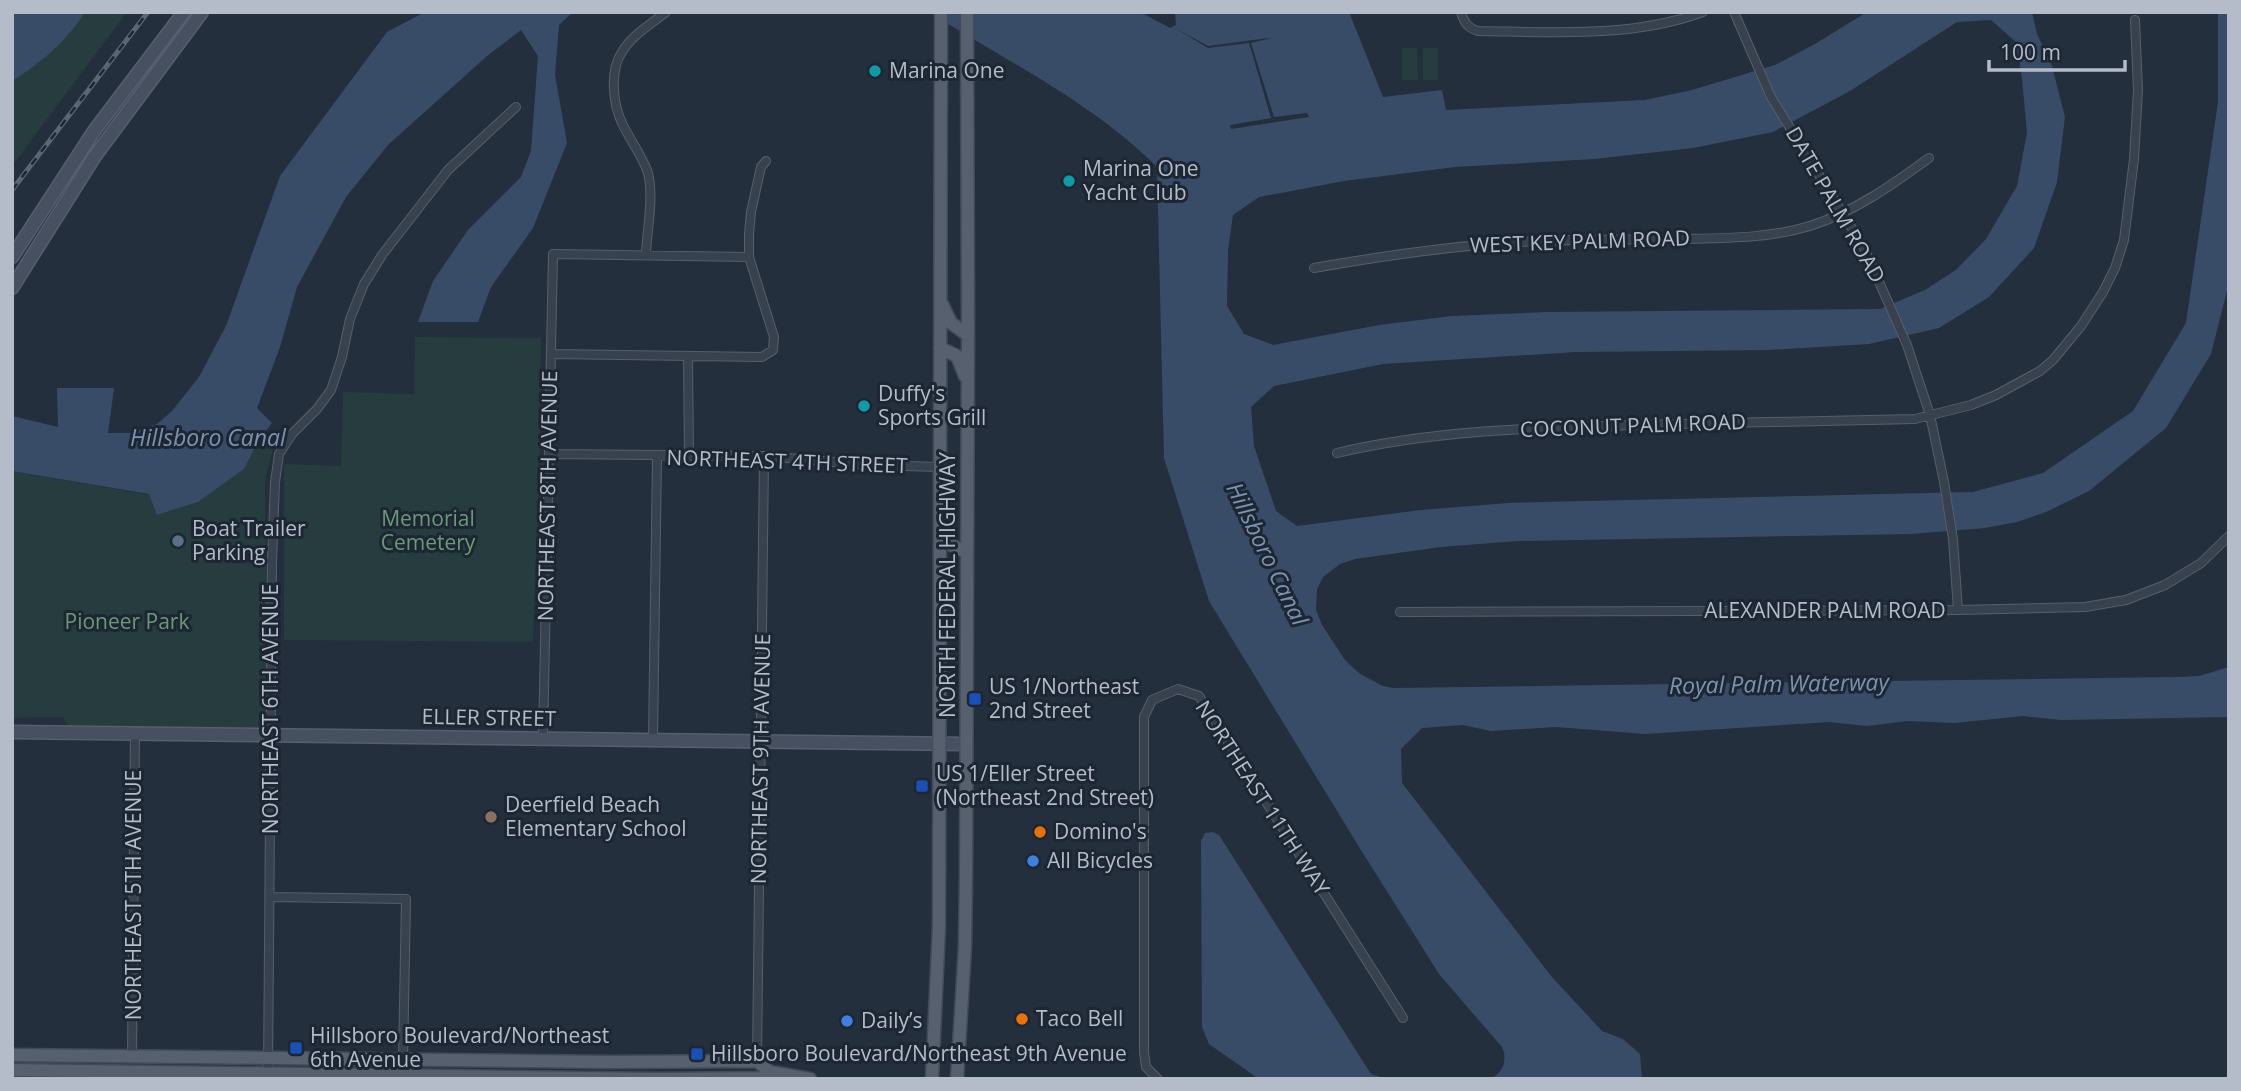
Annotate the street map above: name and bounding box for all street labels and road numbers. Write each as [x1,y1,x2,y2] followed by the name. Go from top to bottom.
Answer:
[1780,121,1892,288] street label: DATE PALM ROAD
[1469,223,1691,259] street label: WEST KEY PALM ROAD
[531,371,563,621] street label: NORTHEAST 8TH AVENUE
[1519,407,1747,443] street label: COCONUT PALM ROAD
[666,443,908,479] street label: NORTHEAST 4TH STREET
[933,452,961,718] street label: NORTH FEDERAL HIGHWAY
[256,584,284,834] street label: NORTHEAST 6TH AVENUE
[1704,596,1946,624] street label: ALEXANDER PALM ROAD
[744,634,776,884] street label: NORTHEAST 9TH AVENUE
[1189,695,1336,900] street label: NORTHEAST 11TH WAY
[421,702,557,732] street label: ELLER STREET
[119,770,147,1020] street label: NORTHEAST 5TH AVENUE

